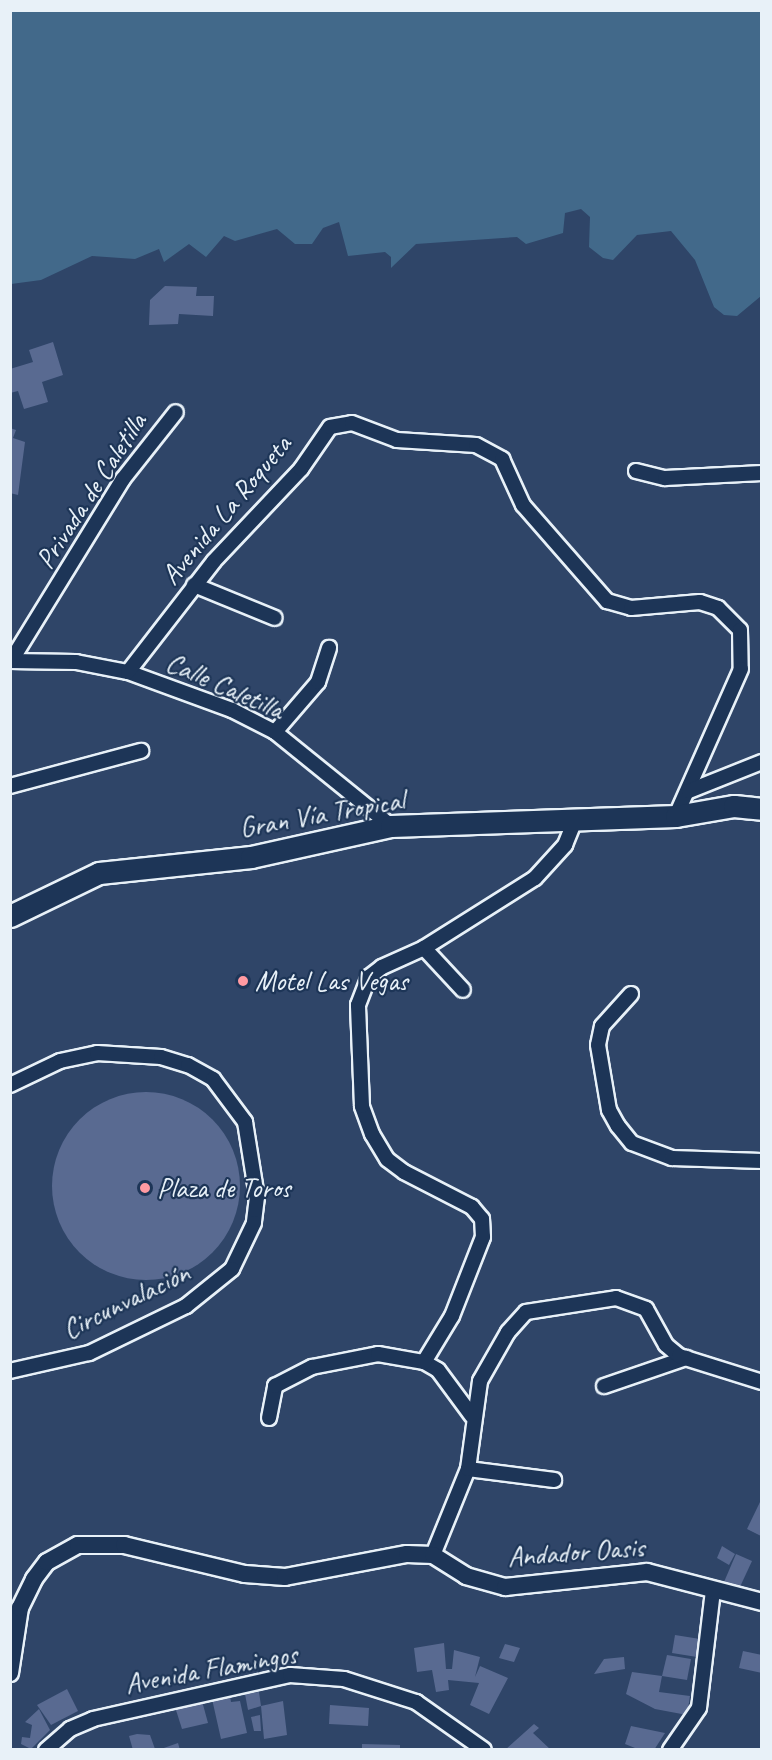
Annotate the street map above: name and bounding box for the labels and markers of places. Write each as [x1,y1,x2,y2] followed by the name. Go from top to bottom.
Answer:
[255,964,408,998] place label: Motel Las Vegas
[236,974,250,988] marker: Motel Las Vegas
[157,1171,291,1205] place label: Plaza de Toros
[138,1181,152,1195] marker: Plaza de Toros

